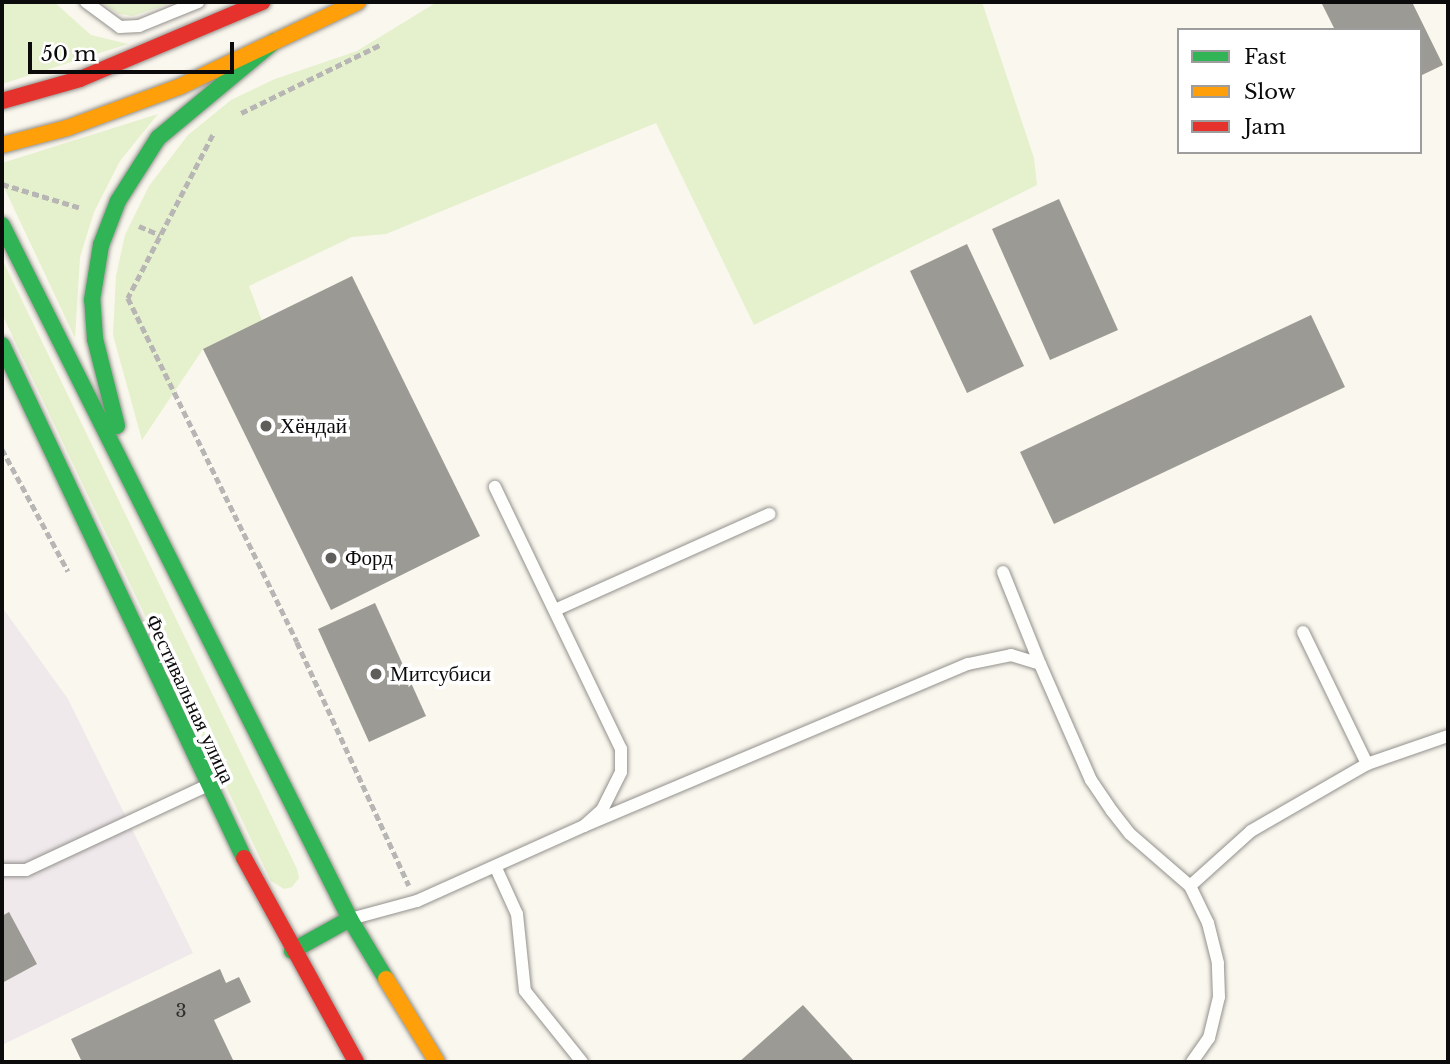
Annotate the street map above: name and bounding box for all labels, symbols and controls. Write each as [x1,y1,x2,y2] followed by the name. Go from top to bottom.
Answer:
[32,28,238,72] scale bar
[1177,28,1422,154] legend
[41,41,96,67] text: 50 m
[1244,44,1286,70] text: Fast
[1244,79,1296,105] text: Slow
[1244,114,1286,140] text: Jam
[280,413,347,439] place label: Хёндай
[258,418,274,434] marker: Хёндай
[345,545,393,571] place label: Форд
[323,550,339,566] marker: Форд
[140,611,240,787] street label: Фестивальная улица
[390,661,491,687] place label: Митсубиси
[368,666,384,682] marker: Митсубиси
[175,1000,187,1022] house number: 3

